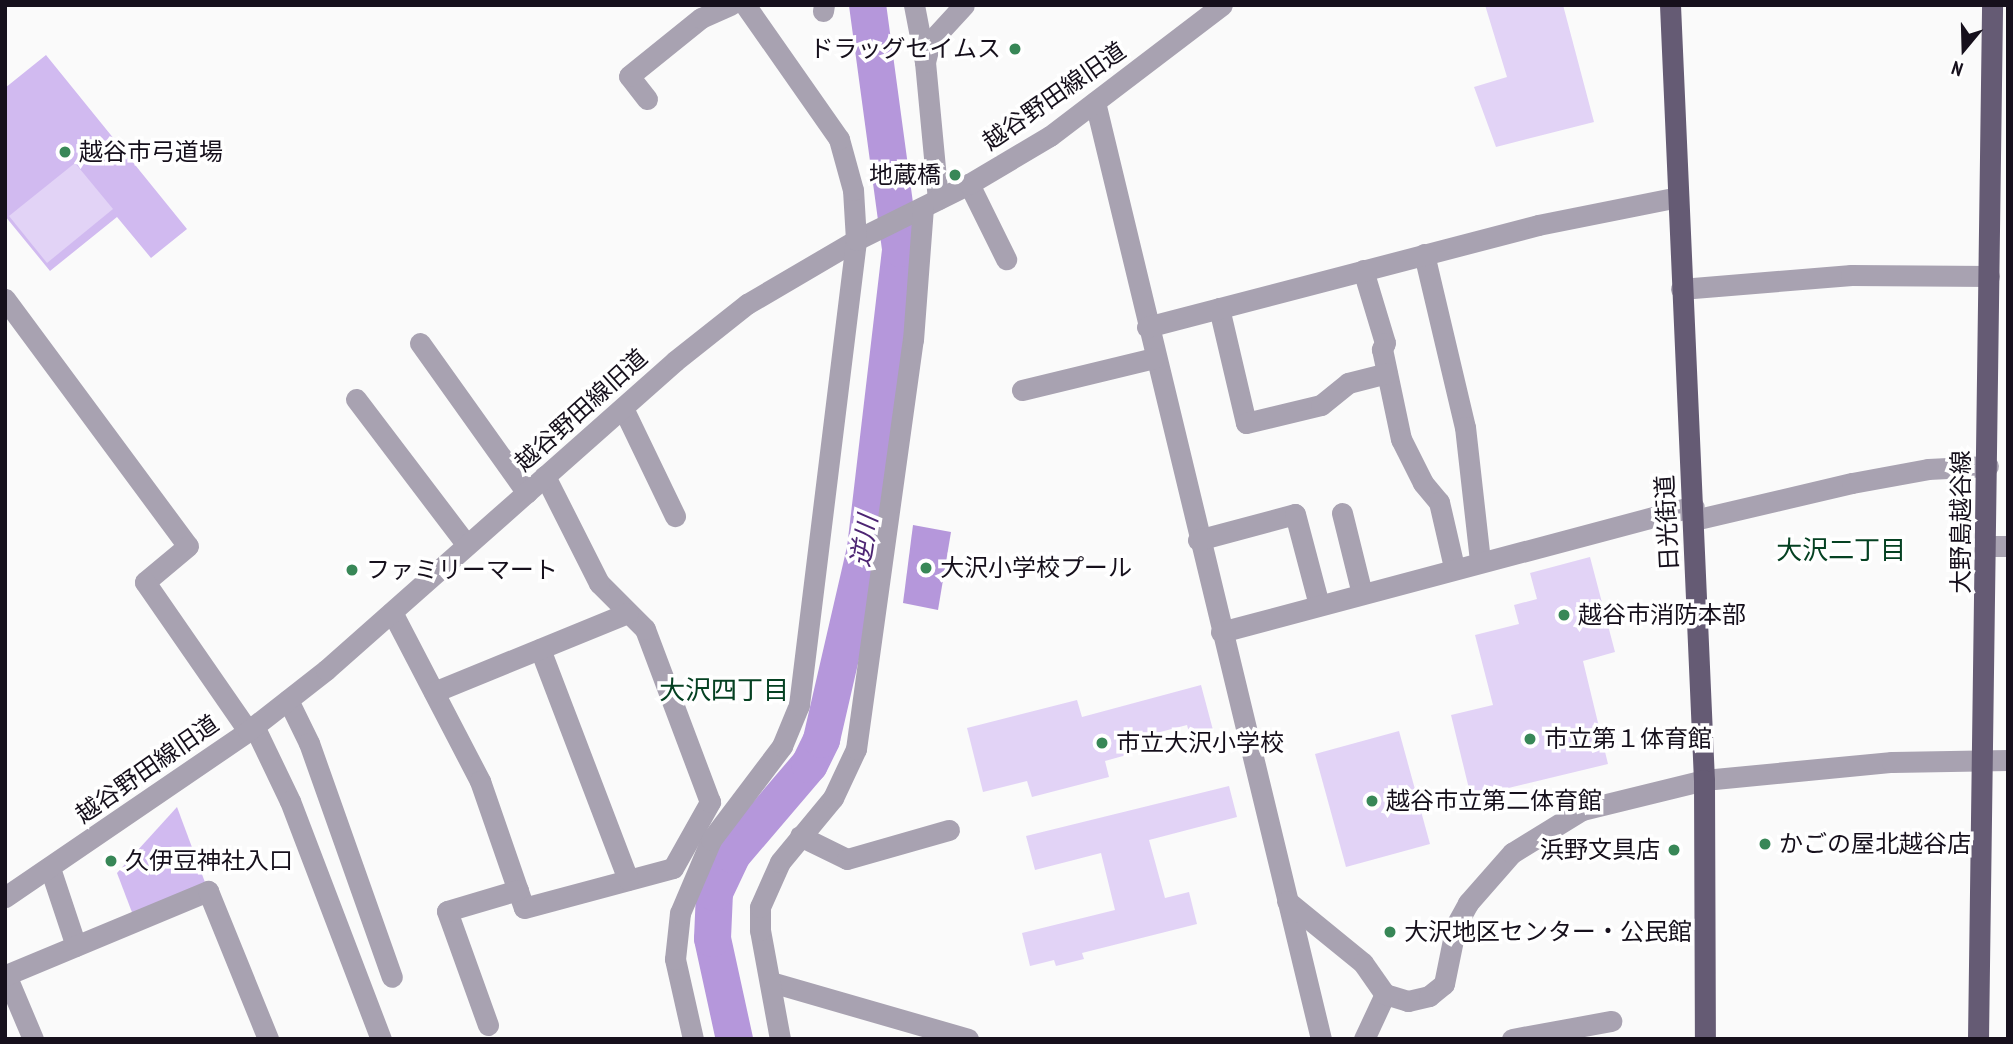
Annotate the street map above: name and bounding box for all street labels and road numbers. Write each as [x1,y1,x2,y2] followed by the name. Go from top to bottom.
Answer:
[977,36,1131,156] street label: 越谷野田線旧道
[509,343,653,477] street label: 越谷野田線旧道
[1947,450,1975,594] street label: 大野島越谷線
[1650,474,1684,572] street label: 日光街道
[70,709,224,829] street label: 越谷野田線旧道

